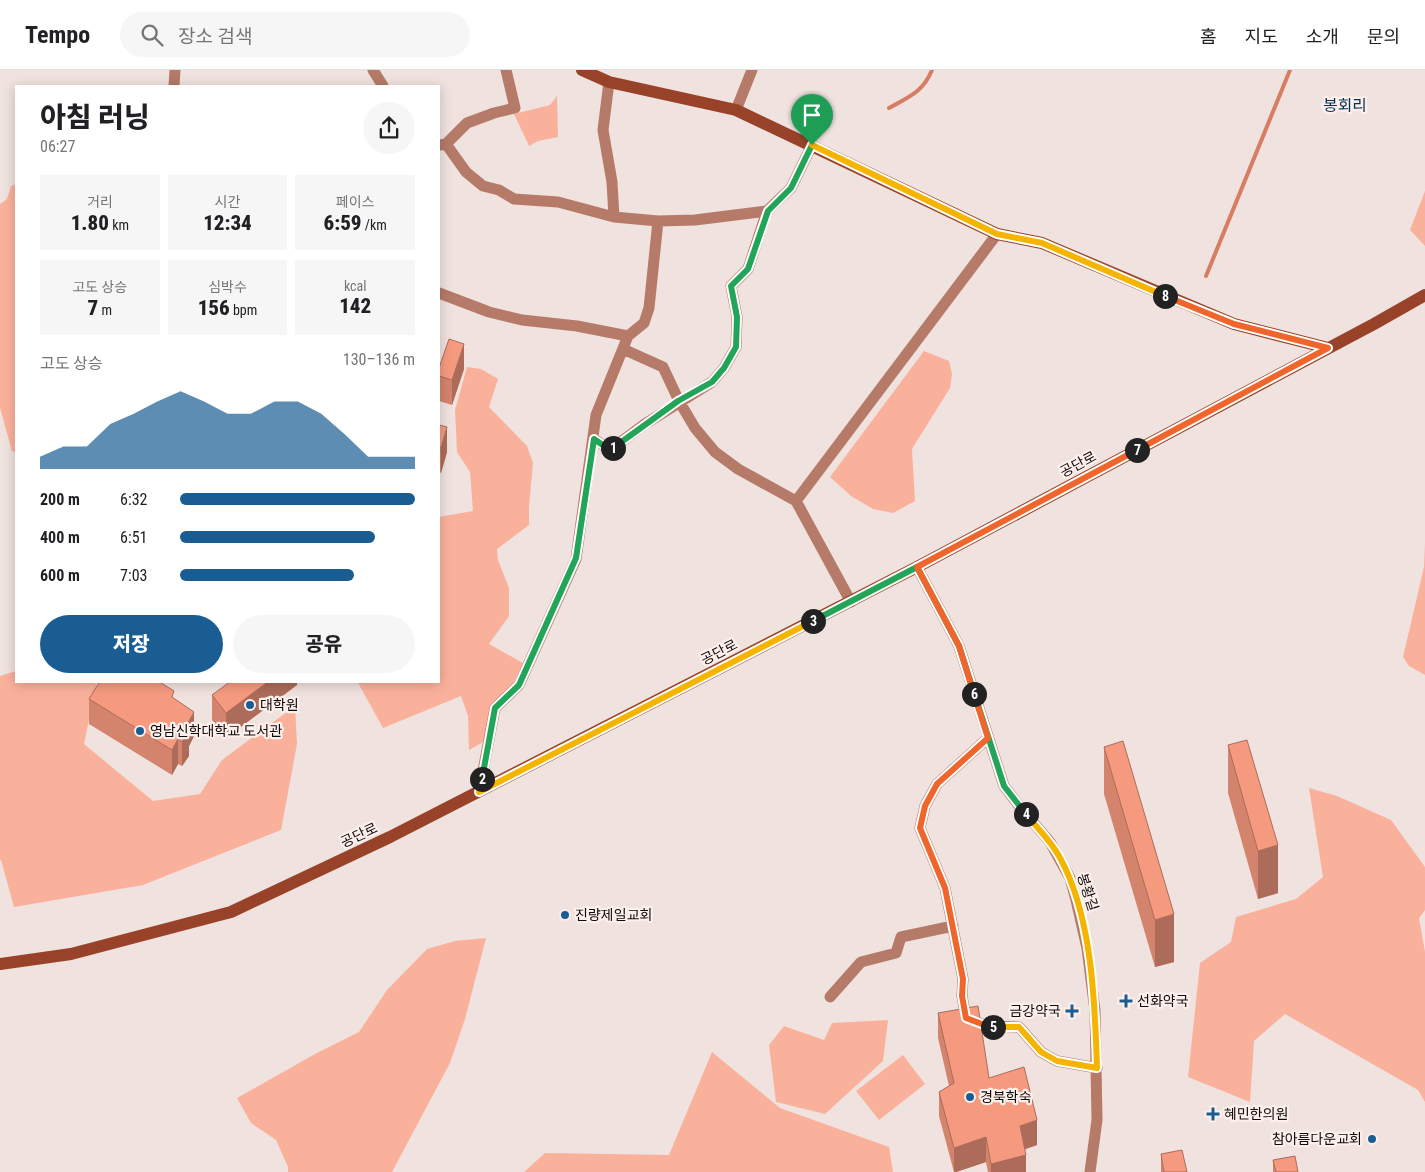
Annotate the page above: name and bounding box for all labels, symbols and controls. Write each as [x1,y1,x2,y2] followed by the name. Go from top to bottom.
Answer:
[120,12,470,57] search box
[25,21,90,49] text: Tempo
[138,21,166,49] icon: search
[178,25,252,48] text: 장소 검색
[1200,26,1217,47] text: 홈
[1245,26,1278,47] text: 지도
[1306,26,1339,47] text: 소개
[1367,26,1400,47] text: 문의
[791,94,833,145] pin
[1323,96,1367,115] district label: 봉회리
[40,101,150,134] text: 아침 러닝
[798,101,826,129] icon: arrive
[363,102,415,154] button: share
[40,137,75,156] text: 06:27
[87,194,113,210] text: 거리
[215,194,240,210] text: 시간
[336,194,374,210] text: 페이스
[71,211,109,235] text: 1.80
[203,211,252,235] text: 12:34
[324,211,362,235] text: 6:59
[109,217,129,233] text: km
[362,217,387,233] text: /km
[344,278,366,294] text: kcal
[72,279,127,295] text: 고도 상승
[208,279,247,295] text: 심박수
[1152,284,1178,308] pin: 8
[1162,288,1169,304] text: 8
[339,294,371,318] text: 142
[88,296,98,320] text: 7
[198,296,230,320] text: 156
[98,302,112,318] text: m
[230,302,257,318] text: bpm
[343,350,415,369] text: 130–136 m
[40,354,103,373] text: 고도 상승
[600,436,626,460] pin: 1
[1124,438,1150,462] pin: 7
[610,440,617,456] text: 1
[1134,442,1141,458] text: 7
[1057,448,1099,480] street label: 공단로
[40,490,80,509] text: 200 m
[120,490,147,509] text: 6:32
[40,528,80,547] text: 400 m
[120,528,147,547] text: 6:51
[40,566,80,585] text: 600 m
[120,566,147,585] text: 7:03
[800,608,826,634] pin: 3
[810,613,817,629] text: 3
[40,615,223,673] button: 저장
[233,615,415,673] button: 공유
[698,636,740,668] street label: 공단로
[962,682,986,706] pin: 6
[971,686,978,702] text: 6
[260,697,299,713] place label: 대학원
[244,699,256,711] marker: 대학원
[150,723,282,739] place label: 영남신학대학교 도서관
[134,725,146,737] marker: 영남신학대학교 도서관
[470,766,494,792] pin: 2
[479,771,486,787] text: 2
[1014,802,1038,826] pin: 4
[1023,806,1030,822] text: 4
[338,820,380,850] street label: 공단로
[1074,871,1102,913] street label: 봉황길
[575,907,652,923] place label: 진량제일교회
[559,909,571,921] marker: 진량제일교회
[1137,993,1189,1009] place label: 선화약국
[1119,994,1133,1008] marker: 선화약국
[1009,1003,1061,1019] place label: 금강약국
[1065,1004,1079,1018] marker: 금강약국
[980,1014,1006,1040] pin: 5
[990,1019,997,1035] text: 5
[980,1089,1032,1105] place label: 경북학숙
[964,1091,976,1103] marker: 경북학숙
[1224,1106,1288,1122] place label: 혜민한의원
[1206,1107,1220,1121] marker: 혜민한의원
[1272,1131,1362,1147] place label: 참아름다운교회
[1366,1133,1378,1145] marker: 참아름다운교회

